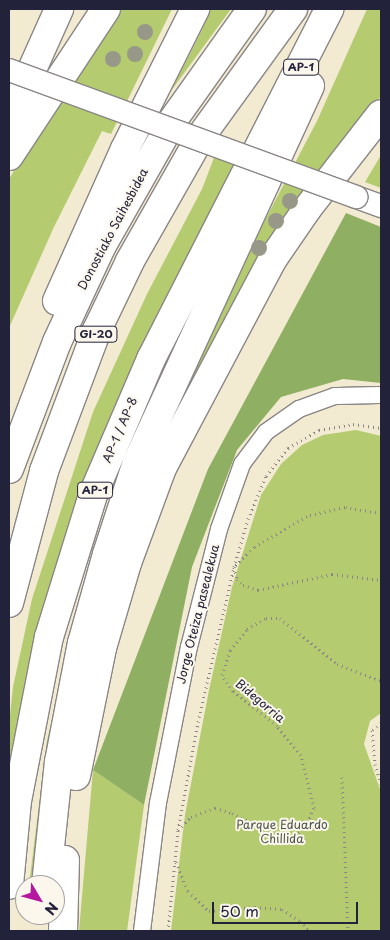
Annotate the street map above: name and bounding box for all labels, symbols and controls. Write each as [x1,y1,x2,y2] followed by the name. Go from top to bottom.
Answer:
[282,58,320,76] road number: AP-1
[75,165,151,293] street label: Donostiako Saihesbidea
[74,326,118,342] road number: GI-20
[100,395,140,465] street label: AP-1 / AP-8
[76,482,114,498] road number: AP-1
[174,543,222,685] street label: Jorge Oteiza pasealekua
[232,676,288,726] street label: Bidegorria
[236,818,328,846] park label: Parque Eduardo Chillida
[15,875,65,925] north arrow
[215,892,361,924] scale bar
[40,898,63,919] text: N
[220,899,259,922] text: 50 m

